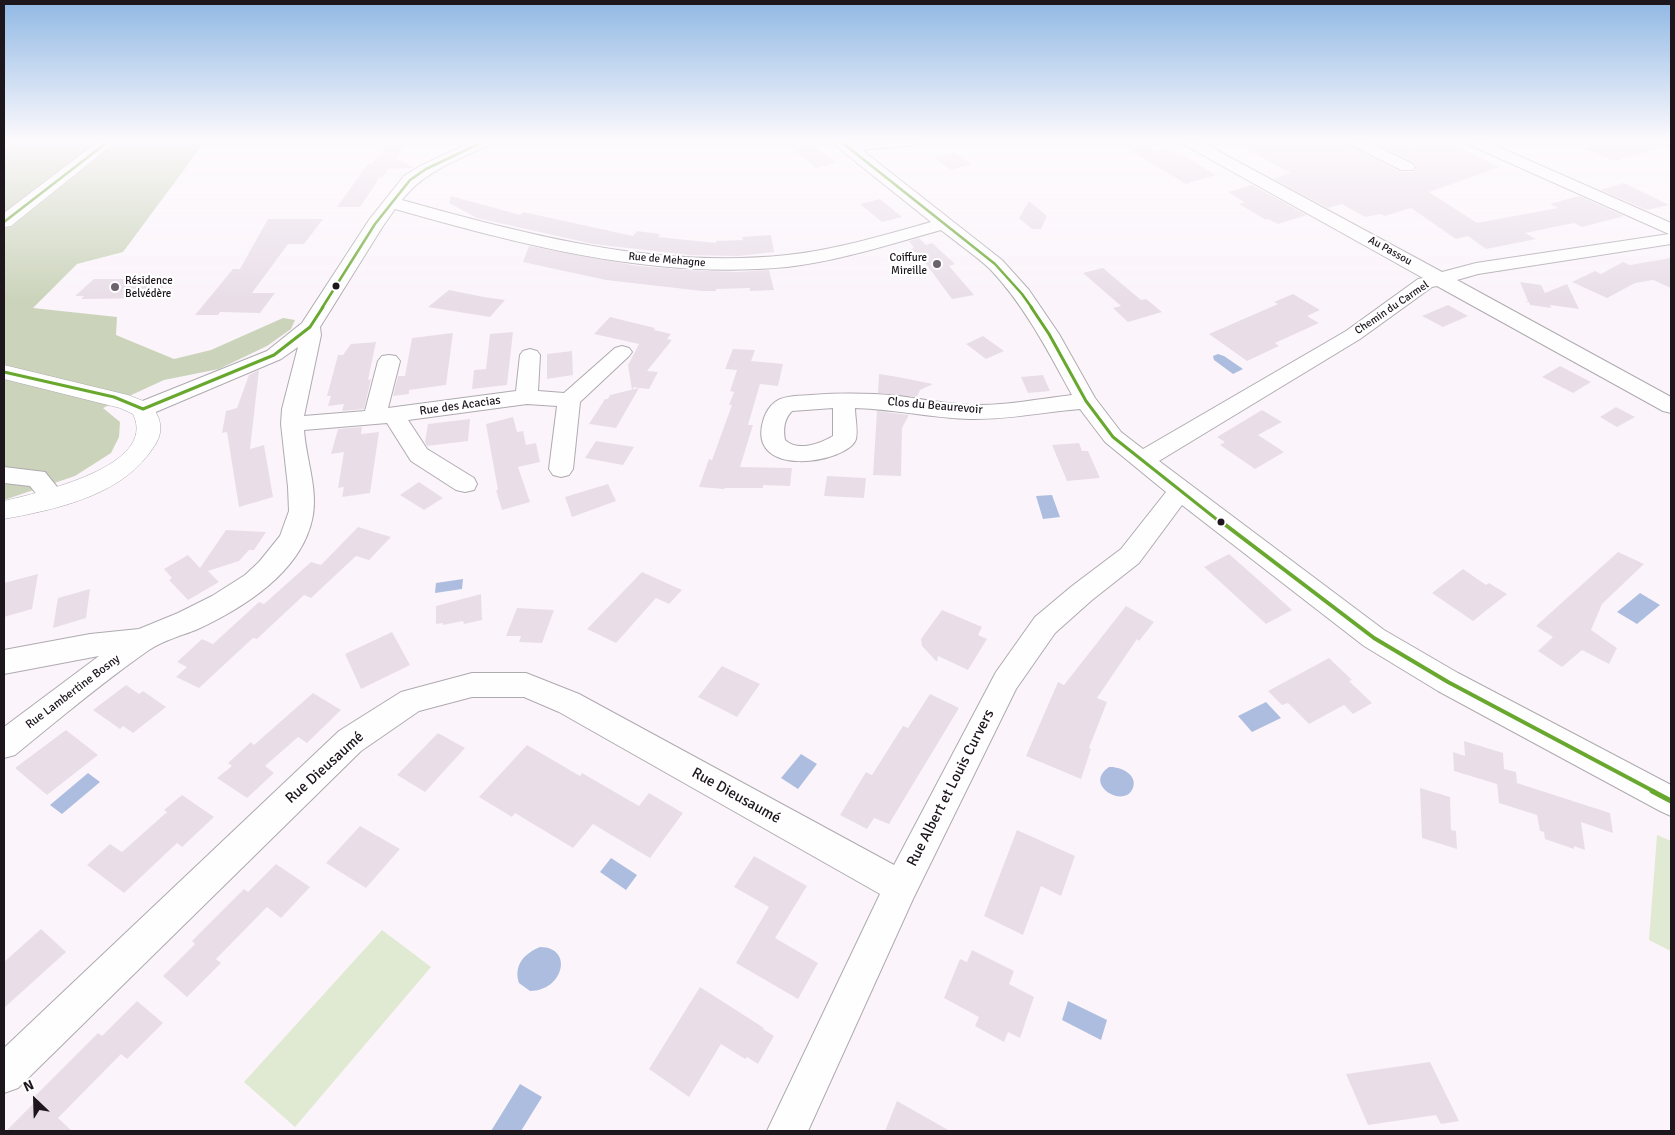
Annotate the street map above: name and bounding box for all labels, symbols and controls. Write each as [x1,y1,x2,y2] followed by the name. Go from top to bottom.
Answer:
[1366,234,1414,268] street label: Au Passou
[628,250,706,270] street label: Rue de Mehagne
[889,251,927,277] place label: Coiffure Mireille
[931,258,943,270] marker: Coiffure Mireille
[125,274,173,300] place label: Résidence Belvédère
[1353,278,1431,338] street label: Chemin du Carmel
[109,281,121,293] marker: Résidence Belvédère
[331,281,341,291] unlabelled marker
[419,393,501,419] street label: Rue des Acacias
[887,395,983,417] street label: Clos du Beaurevoir
[1216,517,1226,527] unlabelled marker
[23,652,123,732] street label: Rue Lambertine Bosny
[904,707,998,869] street label: Rue Albert et Louis Curvers
[282,728,368,808] street label: Rue Dieusaumé
[688,764,784,828] street label: Rue Dieusaumé
[10,1075,60,1125] north arrow
[21,1076,37,1096] text: N

